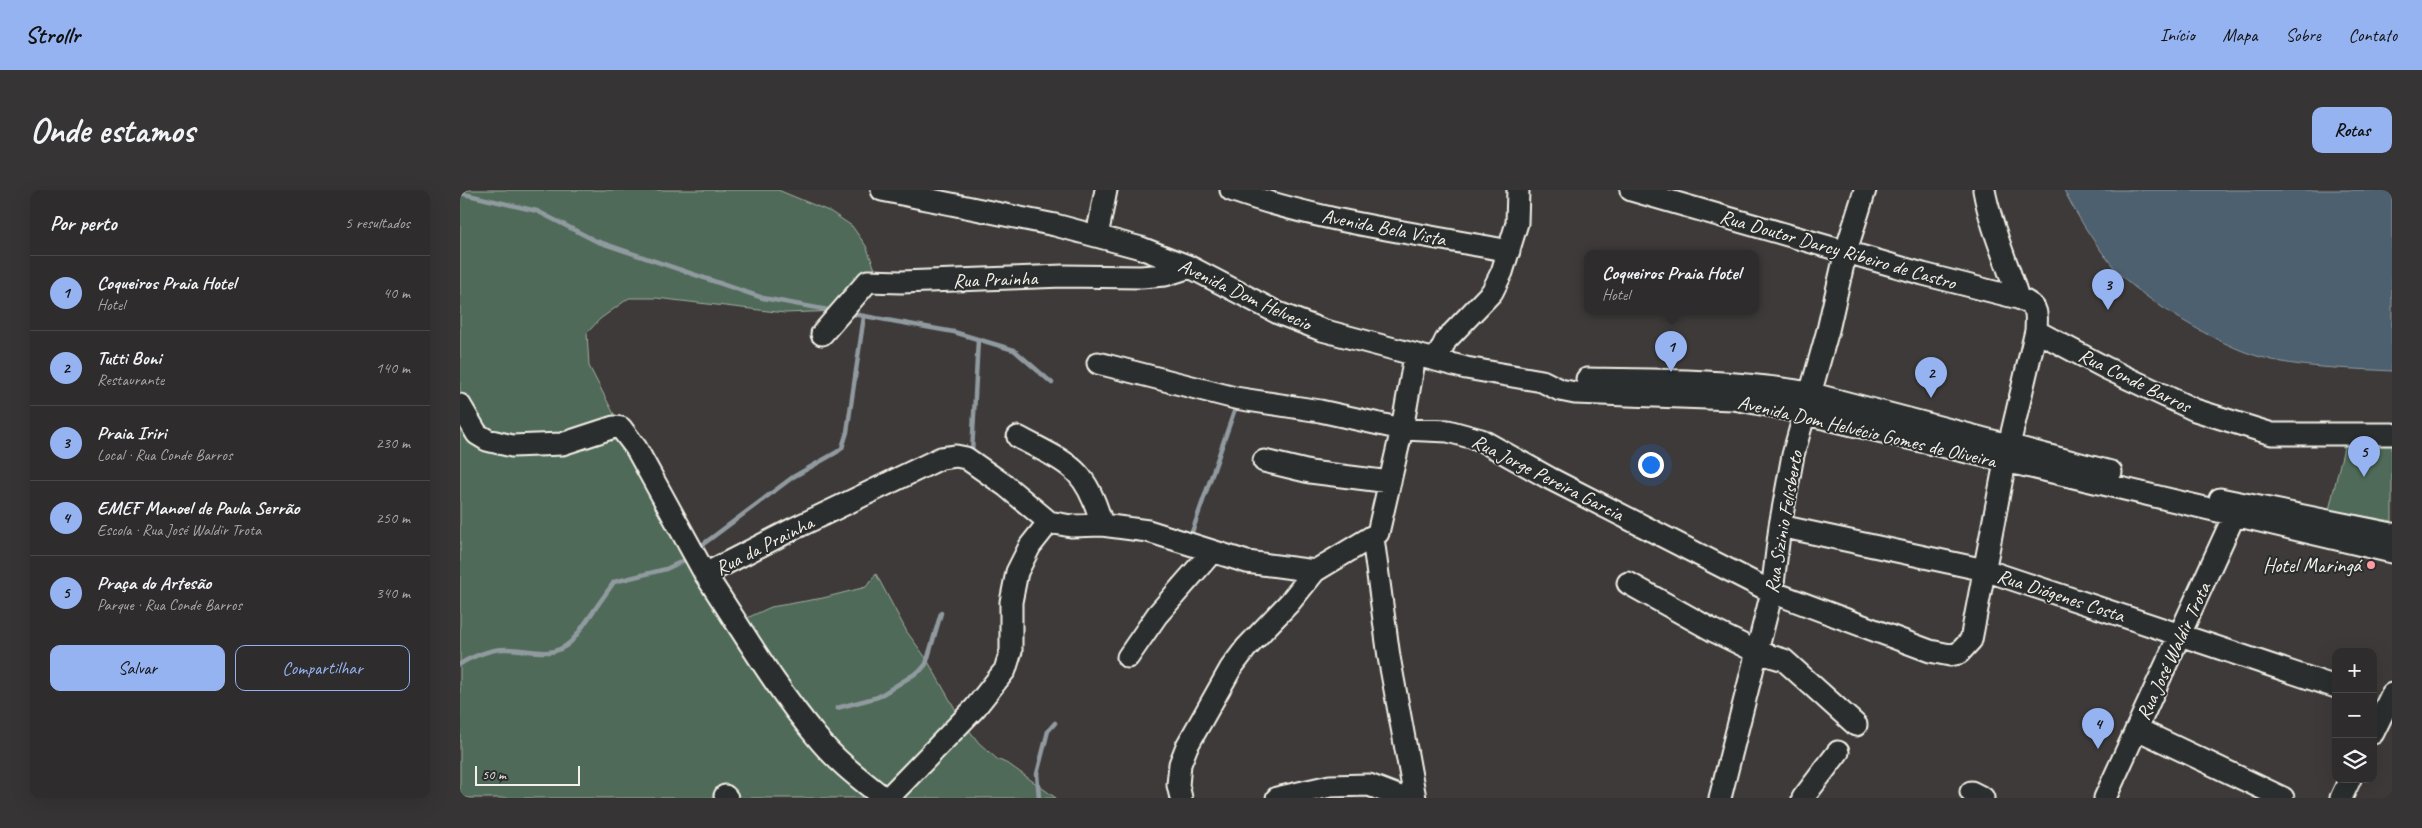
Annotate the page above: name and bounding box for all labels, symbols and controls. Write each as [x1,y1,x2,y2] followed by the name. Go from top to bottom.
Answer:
[25,20,80,50] text: Strollr
[2160,24,2195,46] text: Início
[2223,24,2257,46] text: Mapa
[2285,24,2321,46] text: Sobre
[2349,24,2397,46] text: Contato
[2312,107,2392,153] button: Rotas
[30,108,195,153] text: Onde estamos
[1320,203,1449,252] street label: Avenida Bela Vista
[1717,204,1960,295] street label: Rua Doutor Darcy Ribeiro de Castro
[50,210,117,236] text: Por perto
[345,213,410,233] text: 5 resultados
[1584,250,1759,315] popup
[1174,253,1317,337] street label: Avenida Dom Helvecio
[1602,261,1741,285] text: Coqueiros Praia Hotel
[952,265,1040,293] street label: Rua Prainha
[2092,269,2124,310] pin: 3
[97,271,236,295] text: Coqueiros Praia Hotel
[62,283,70,303] text: 1
[383,283,410,303] text: 40 m
[1602,285,1630,305] text: Hotel
[97,295,125,315] text: Hotel
[1655,331,1687,372] pin: 1
[2075,343,2197,419] street label: Rua Conde Barros
[97,346,161,370] text: Tutti Boni
[1915,357,1947,398] pin: 2
[62,358,70,378] text: 2
[376,358,410,378] text: 140 m
[97,370,164,390] text: Restaurante
[1735,390,2000,474] street label: Avenida Dom Helvécio Gomes de Oliveira
[97,421,166,445] text: Praia Iriri
[1468,428,1630,527] street label: Rua Jorge Pereira Garcia
[62,433,70,453] text: 3
[376,433,410,453] text: 230 m
[2348,436,2380,477] pin: 5
[97,445,232,465] text: Local · Rua Conde Barros
[1759,448,1808,595] street label: Rua Sizinio Felisberto
[1638,452,1664,478] your location
[97,496,299,520] text: EMEF Manoel de Paula Serrão
[62,508,70,528] text: 4
[376,508,410,528] text: 250 m
[711,509,819,581] street label: Rua da Prainha
[97,520,261,540] text: Escola · Rua José Waldir Trota
[2263,553,2363,578] place label: Hotel Maringá
[2365,559,2377,571] marker: Hotel Maringá
[1994,563,2129,628] street label: Rua Diógenes Costa
[97,571,211,595] text: Praça do Artesão
[2131,577,2217,724] street label: Rua José Waldir Trota
[63,583,69,603] text: 5
[376,583,410,603] text: 340 m
[97,595,242,615] text: Parque · Rua Conde Barros
[50,645,225,691] button: Salvar
[235,645,410,691] button: Compartilhar
[2332,648,2377,783] map controls
[2332,648,2377,693] button: +
[2332,693,2377,738] button: −
[2082,708,2114,749] pin: 4
[2332,738,2377,783] button: layers
[475,763,580,786] scale bar
[482,766,506,783] text: 50 m

